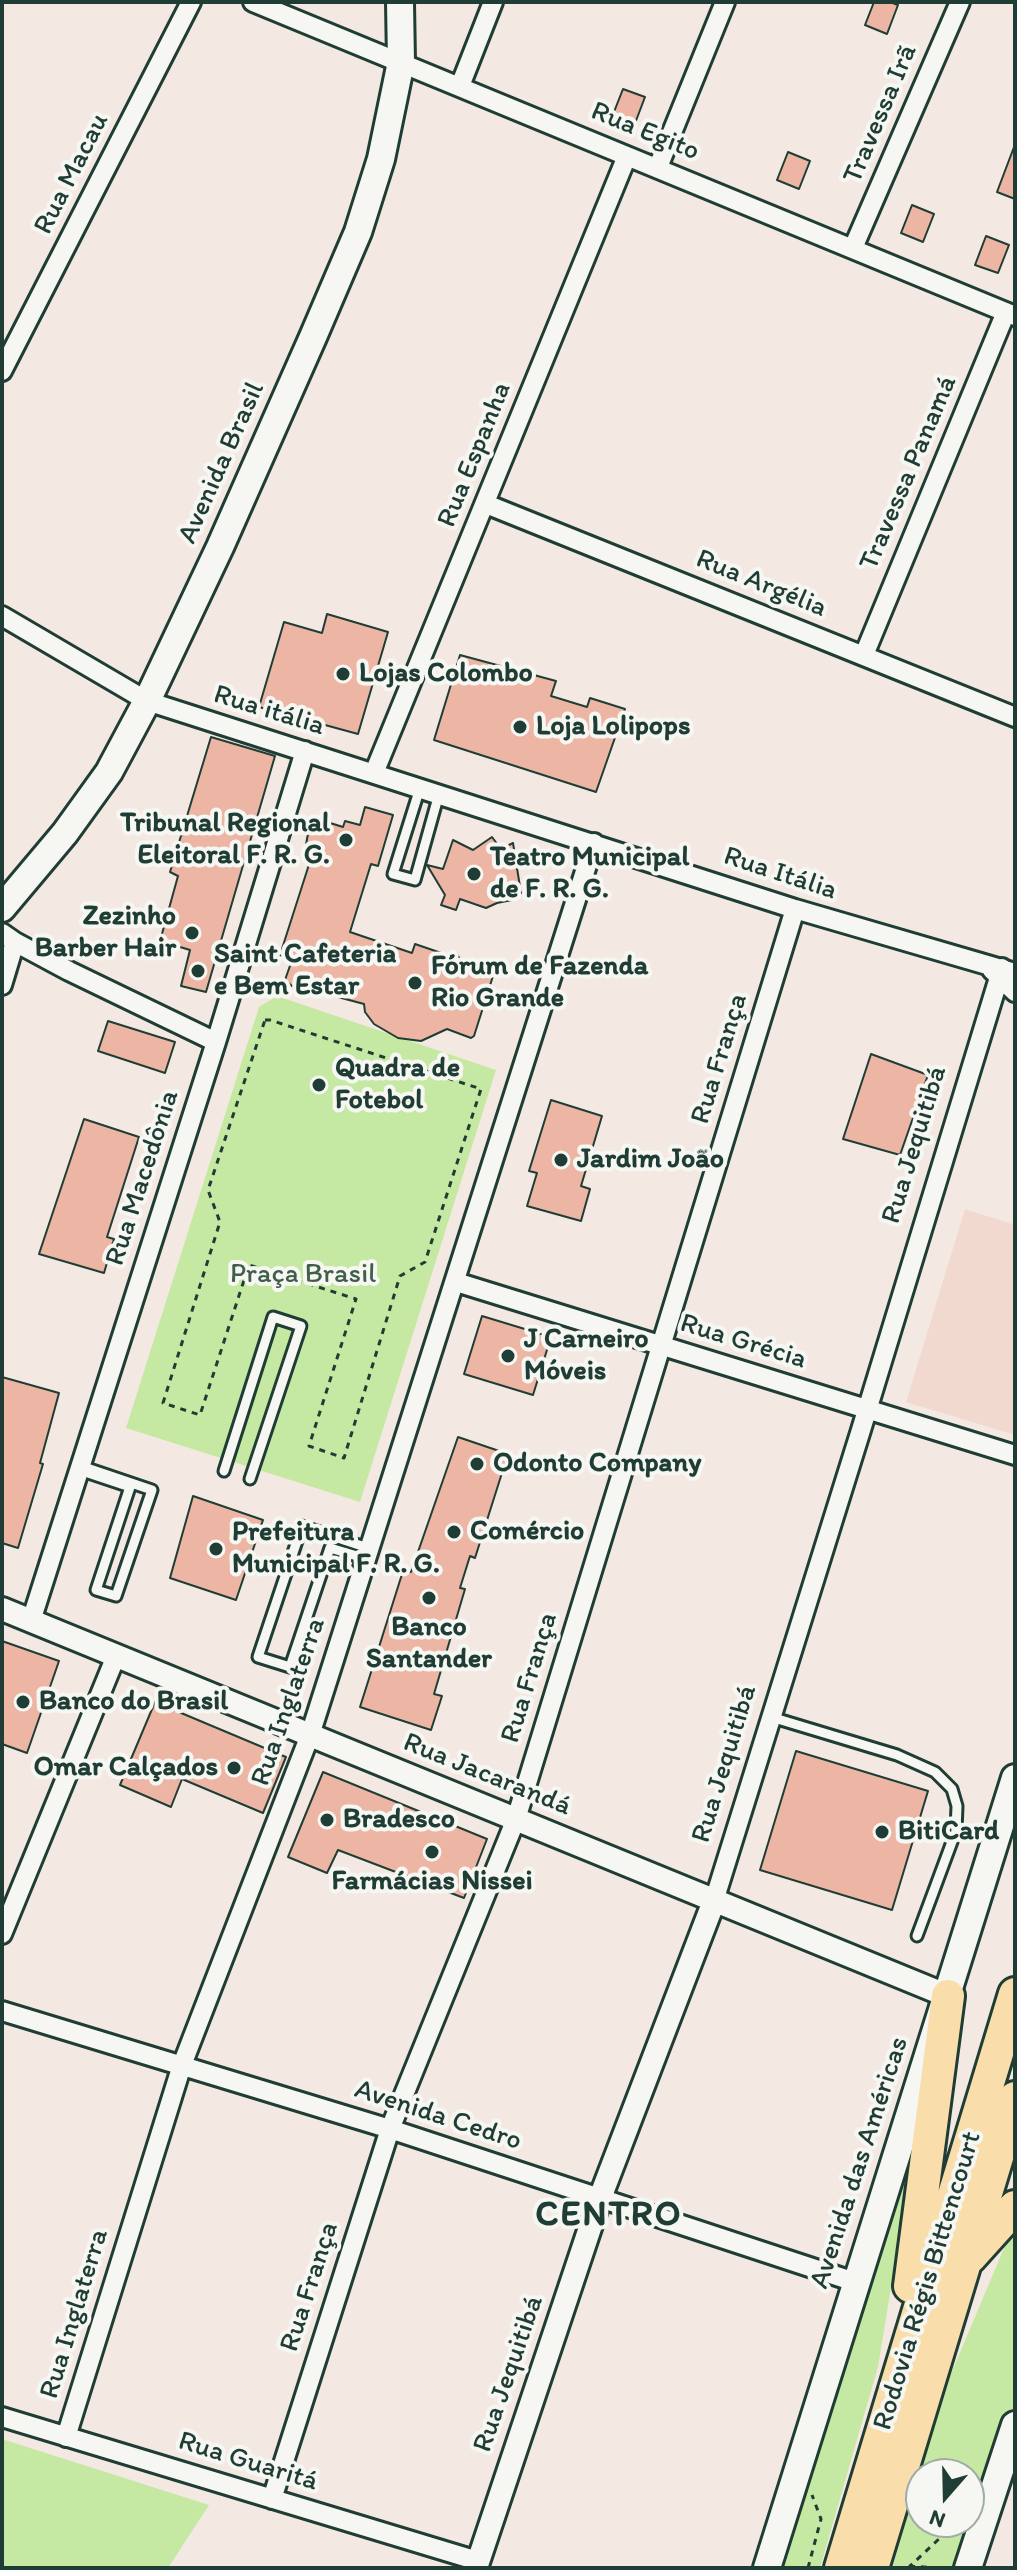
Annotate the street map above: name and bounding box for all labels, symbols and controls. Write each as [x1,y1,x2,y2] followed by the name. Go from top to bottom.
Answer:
[837,39,925,189] street label: Travessa Irã
[586,95,704,169] street label: Rua Egito
[27,108,117,240] street label: Rua Macau
[853,371,965,575] street label: Travessa Panamá
[171,377,273,549] street label: Avenida Brasil
[431,378,519,532] street label: Rua Espanha
[691,543,831,625] street label: Rua Argélia
[359,657,533,691] place label: Lojas Colombo
[334,665,352,683] marker: Lojas Colombo
[209,678,329,744] street label: Rua itália
[536,710,690,744] place label: Loja Lolipops
[511,718,529,736] marker: Loja Lolipops
[120,807,330,873] place label: Tribunal Regional Eleitoral F. R. G.
[337,831,355,849] marker: Tribunal Regional Eleitoral F. R. G.
[719,840,841,908] street label: Rua Itália
[490,841,689,907] place label: Teatro Municipal de F. R. G.
[465,865,483,883] marker: Teatro Municipal de F. R. G.
[35,900,176,966] place label: Zezinho Barber Hair
[183,924,201,942] marker: Zezinho Barber Hair
[214,938,396,1004] place label: Saint Cafeteria e Bem Estar
[431,950,648,1016] place label: Fórum de Fazenda Rio Grande
[189,962,207,980] marker: Saint Cafeteria e Bem Estar
[406,974,424,992] marker: Fórum de Fazenda Rio Grande
[684,990,756,1128] street label: Rua França
[335,1052,460,1118] place label: Quadra de Fotebol
[875,1062,955,1228] street label: Rua Jequitibá
[310,1076,328,1094] marker: Quadra de Fotebol
[99,1086,187,1270] street label: Rua Macedônia
[577,1143,724,1177] place label: Jardim João
[552,1151,570,1169] marker: Jardim João
[230,1258,376,1292] park label: Praça Brasil
[676,1307,810,1377] street label: Rua Grécia
[524,1323,649,1389] place label: J Carneiro Móveis
[499,1347,517,1365] marker: J Carneiro Móveis
[493,1447,701,1481] place label: Odonto Company
[468,1455,486,1473] marker: Odonto Company
[470,1515,584,1549] place label: Comércio
[232,1516,440,1582] place label: Prefeitura Municipal F. R. G.
[445,1523,463,1541] marker: Comércio
[207,1540,225,1558] marker: Prefeitura Municipal F. R. G.
[420,1589,438,1607] marker: Banco Santander
[494,1609,566,1747] street label: Rua França
[366,1611,492,1677] place label: Banco Santander
[245,1614,333,1790] street label: Rua Inglaterra
[685,1681,765,1847] street label: Rua Jequitibá
[39,1685,228,1719] place label: Banco do Brasil
[14,1693,32,1711] marker: Banco do Brasil
[398,1726,576,1824] street label: Rua Jacarandá
[33,1751,218,1785] place label: Omar Calçados
[225,1759,243,1777] marker: Omar Calçados
[343,1803,455,1837] place label: Bradesco
[318,1811,336,1829] marker: Bradesco
[898,1815,999,1849] place label: BitiCard
[873,1823,891,1841] marker: BitiCard
[423,1843,441,1861] marker: Farmácias Nissei
[331,1865,533,1899] place label: Farmácias Nissei
[803,2033,917,2293] street label: Avenida das Américas
[350,2073,526,2159] street label: Avenida Cedro
[867,2128,989,2434] street label: Rodovia Régis Bittencourt
[535,2194,683,2238] district label: CENTRO
[273,2218,347,2356] street label: Rua França
[33,2225,117,2403] street label: Rua Inglaterra
[467,2291,551,2457] street label: Rua Jequitibá
[174,2425,322,2499] street label: Rua Guaritá
[905,2458,985,2538] north arrow
[926,2504,949,2534] text: N

